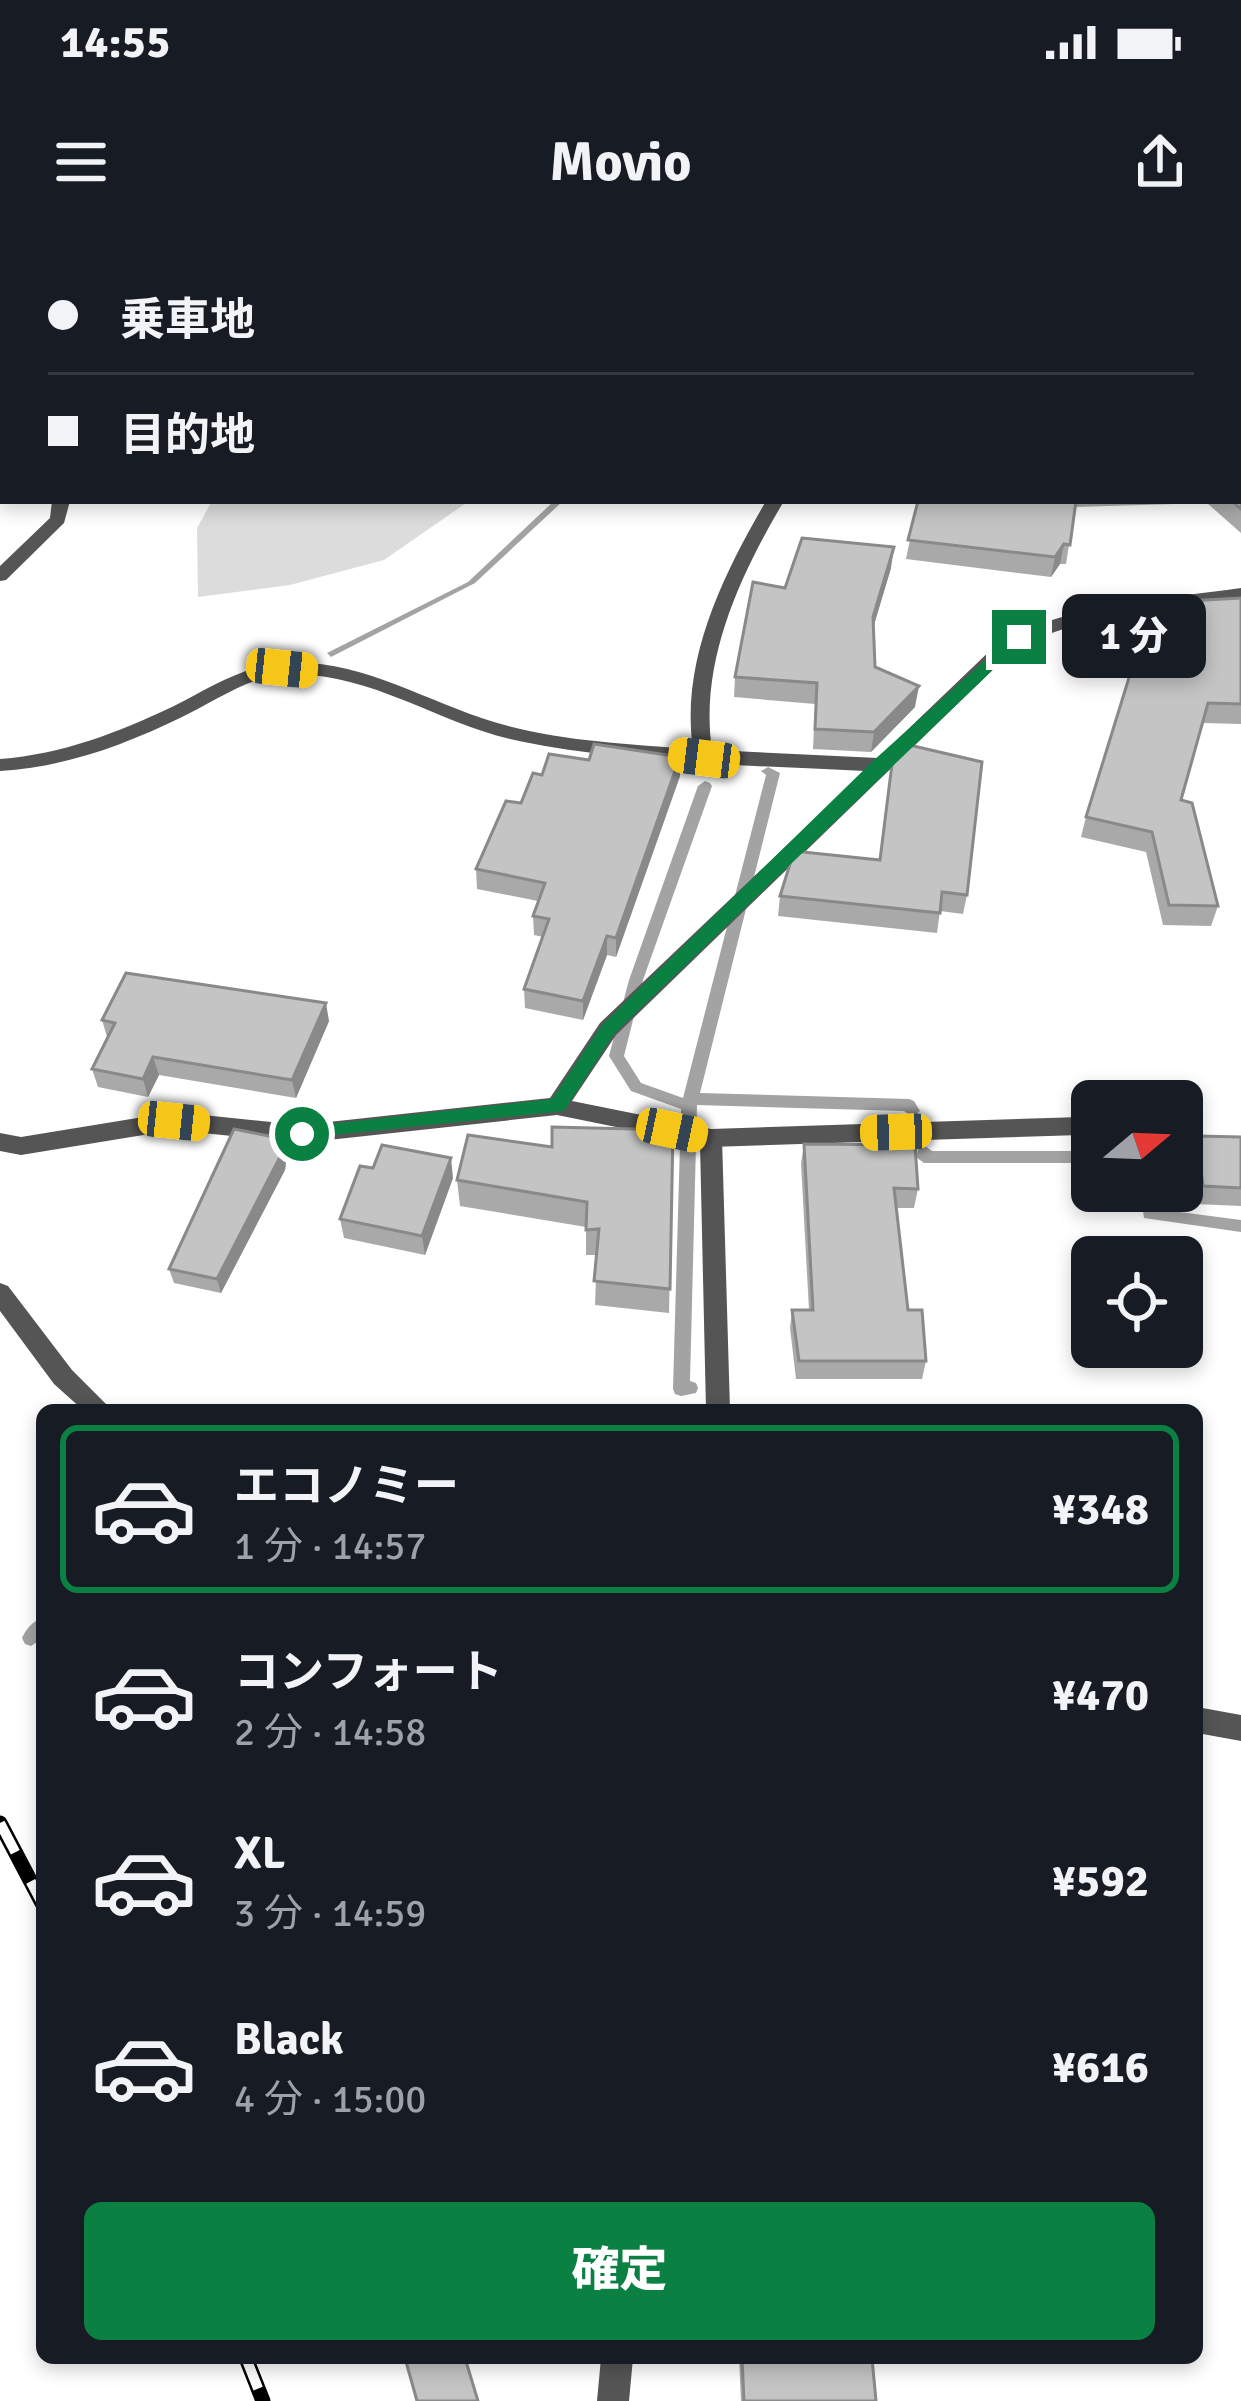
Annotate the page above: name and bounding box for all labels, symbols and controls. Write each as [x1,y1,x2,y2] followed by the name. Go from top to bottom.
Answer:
[60,15,170,70] text: 14:55
[48,129,114,195] icon: menu
[550,129,691,196] text: Movio
[1127,129,1193,195] icon: share
[120,293,255,348] text: 乗車地
[120,408,255,463] text: 目的地
[1061,595,1205,679] callout: 1 分
[992,610,1046,664] route end
[1100,612,1168,660] text: 1 分
[244,646,320,690] car
[666,736,742,780] car
[1071,1080,1203,1212] north arrow
[1071,1080,1203,1368] map controls
[136,1099,212,1143] car
[633,1105,711,1155] car
[275,1107,329,1161] route start
[859,1113,933,1151] car
[1071,1236,1203,1368] button: locate
[90,1455,198,1563] icon: car
[234,1459,459,1514] text: エコノミー
[1052,1482,1149,1537] text: ¥348
[234,1522,426,1570] text: 1 分 · 14:57
[90,1641,198,1749] icon: car
[234,1645,503,1700] text: コンフォート
[1052,1668,1149,1723] text: ¥470
[234,1708,426,1756] text: 2 分 · 14:58
[234,1826,285,1881] text: XL
[90,1827,198,1935] icon: car
[1052,1854,1149,1909] text: ¥592
[234,1889,426,1937] text: 3 分 · 14:59
[234,2012,344,2067] text: Black
[90,2013,198,2121] icon: car
[1052,2040,1149,2095] text: ¥616
[234,2075,426,2123] text: 4 分 · 15:00
[84,2202,1155,2340] button: 確定

